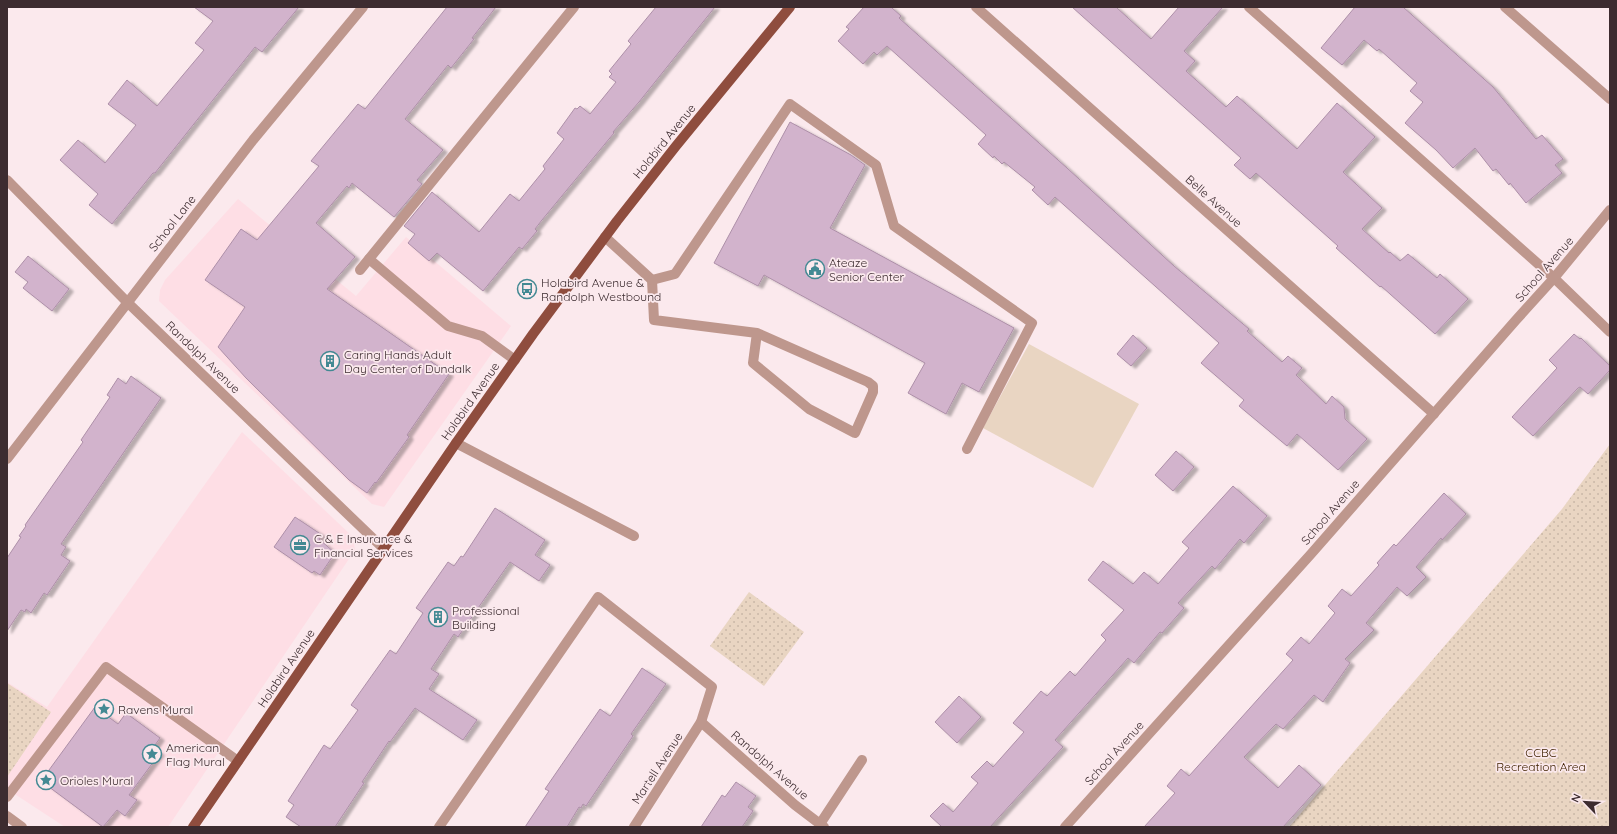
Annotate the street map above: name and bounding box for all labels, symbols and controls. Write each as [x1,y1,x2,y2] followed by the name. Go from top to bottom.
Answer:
[629,100,699,181] street label: Holabird Avenue
[1183,172,1246,230] street label: Belle Avenue
[145,192,199,254] street label: School Lane
[1512,233,1576,305] street label: School Avenue
[829,255,905,284] place label: Ateaze Senior Center
[804,258,826,280] public building icon: Ateaze Senior Center
[541,275,661,304] place label: Holabird Avenue & Randolph Westbound
[516,278,538,300] bus stop icon: Holabird Avenue & Randolph Westbound
[163,318,244,397] street label: Randolph Avenue
[344,347,471,376] place label: Caring Hands Adult Day Center of Dundalk
[319,350,341,372] building icon: Caring Hands Adult Day Center of Dundalk
[438,359,503,443] street label: Holabird Avenue
[1298,476,1362,548] street label: School Avenue
[314,531,413,560] place label: C & E Insurance & Financial Services
[289,534,311,556] office icon: C & E Insurance & Financial Services
[452,603,519,632] place label: Professional Building
[427,606,449,628] building icon: Professional Building
[254,626,318,710] street label: Holabird Avenue
[93,698,115,720] place icon: Ravens Mural
[118,702,193,717] place label: Ravens Mural
[1081,718,1147,788] street label: School Avenue
[728,727,812,803] street label: Randolph Avenue
[628,729,686,807] street label: Martell Avenue
[166,740,225,769] place label: American Flag Mural
[141,743,163,765] place icon: American Flag Mural
[1496,745,1586,774] park label: CCBC Recreation Area
[35,769,57,791] place icon: Orioles Mural
[60,773,133,788] place label: Orioles Mural
[1565,782,1605,822] north arrow
[1568,791,1584,804] text: N

